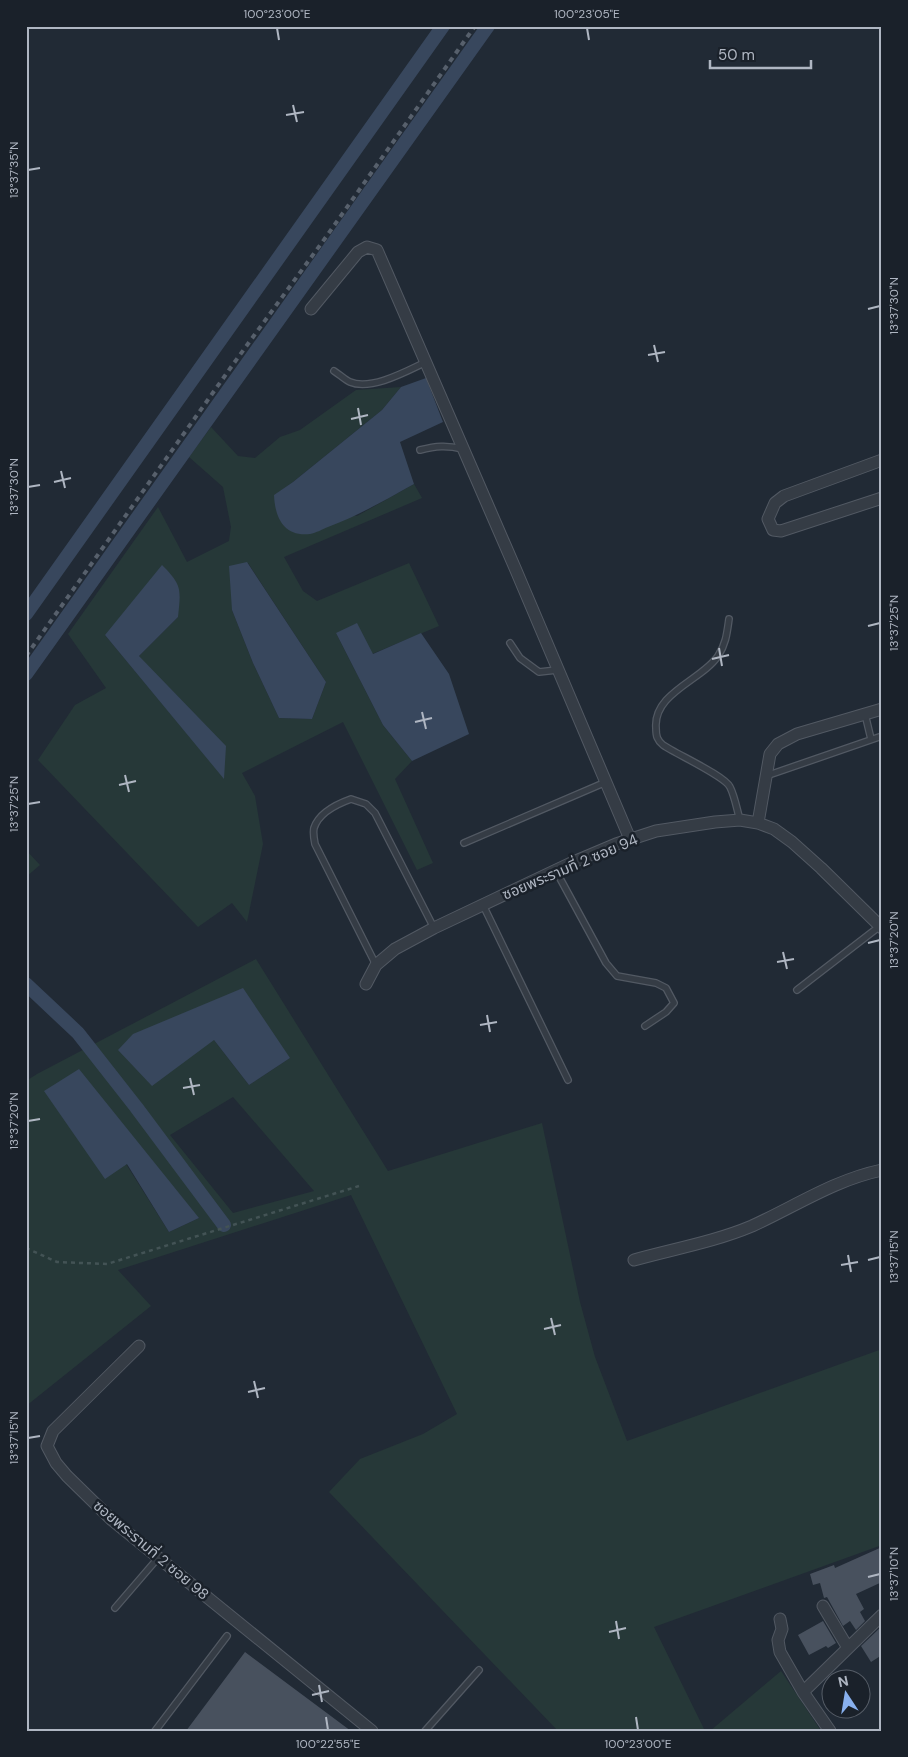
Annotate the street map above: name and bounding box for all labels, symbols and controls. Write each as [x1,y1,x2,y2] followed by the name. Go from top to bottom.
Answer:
[244,6,311,22] text: 100°23'00"E
[554,6,620,22] text: 100°23'05"E
[710,38,812,70] scale bar
[718,45,755,65] text: 50 m
[6,142,22,198] text: 13°37'35"N
[886,277,902,335] text: 13°37'30"N
[6,458,22,516] text: 13°37'30"N
[886,595,902,651] text: 13°37'25"N
[6,776,22,832] text: 13°37'25"N
[499,828,641,905] street label: ซอยพระรามที่ 2 ซอย 94
[886,911,902,969] text: 13°37'20"N
[6,1092,22,1150] text: 13°37'20"N
[886,1230,902,1284] text: 13°37'15"N
[6,1411,22,1465] text: 13°37'15"N
[89,1495,214,1604] street label: ซอยพระรามที่ 2 ซอย 98
[886,1547,902,1601] text: 13°37'10"N
[820,1670,870,1720] north arrow
[836,1671,850,1691] text: N
[296,1736,360,1752] text: 100°22'55"E
[605,1736,672,1752] text: 100°23'00"E

